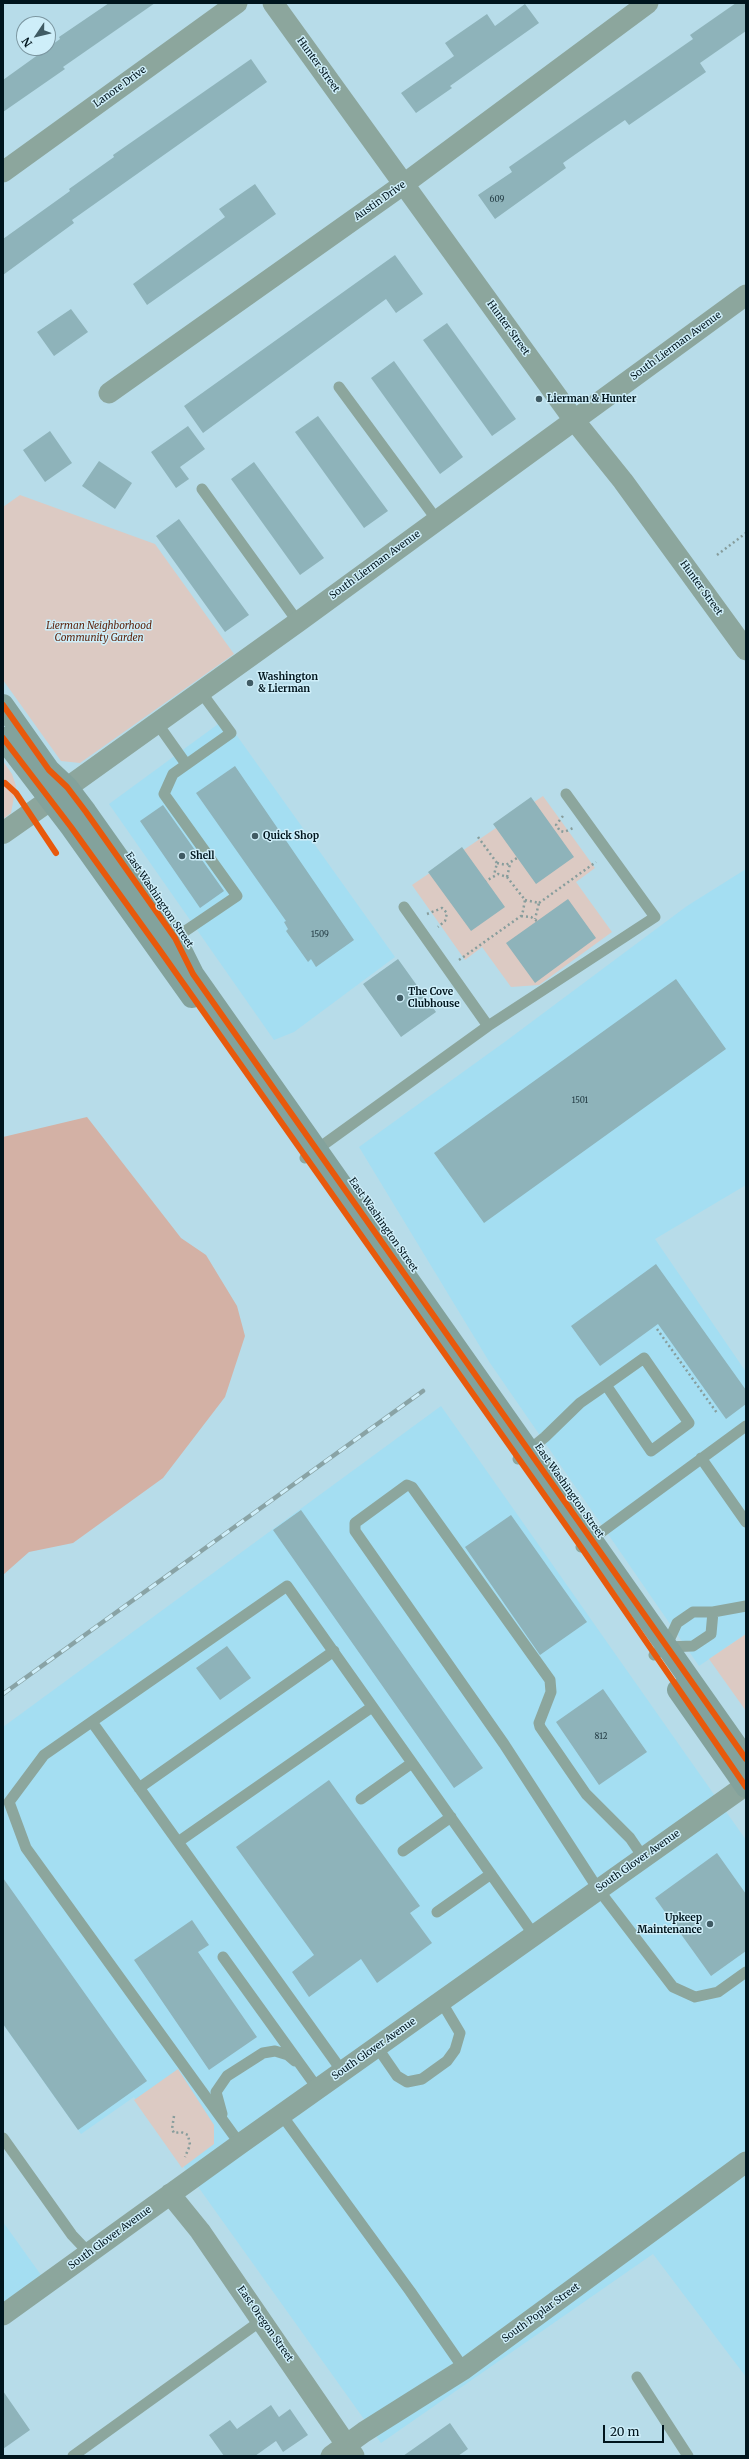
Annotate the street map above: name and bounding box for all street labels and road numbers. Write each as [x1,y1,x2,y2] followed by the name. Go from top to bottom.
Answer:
[294,35,342,95] street label: Hunter Street
[91,64,149,110] street label: Lanore Drive
[352,179,408,223] street label: Austin Drive
[484,298,532,358] street label: Hunter Street
[628,309,724,383] street label: South Lierman Avenue
[327,528,423,602] street label: South Lierman Avenue
[677,558,725,618] street label: Hunter Street
[123,850,195,950] street label: East Washington Street
[346,1175,420,1275] street label: East Washington Street
[532,1441,606,1541] street label: East Washington Street
[594,1827,682,1895] street label: South Glover Avenue
[330,2015,418,2083] street label: South Glover Avenue
[66,2204,154,2272] street label: South Glover Avenue
[500,2281,582,2345] street label: South Poplar Street
[234,2284,296,2364] street label: East Oregon Street

